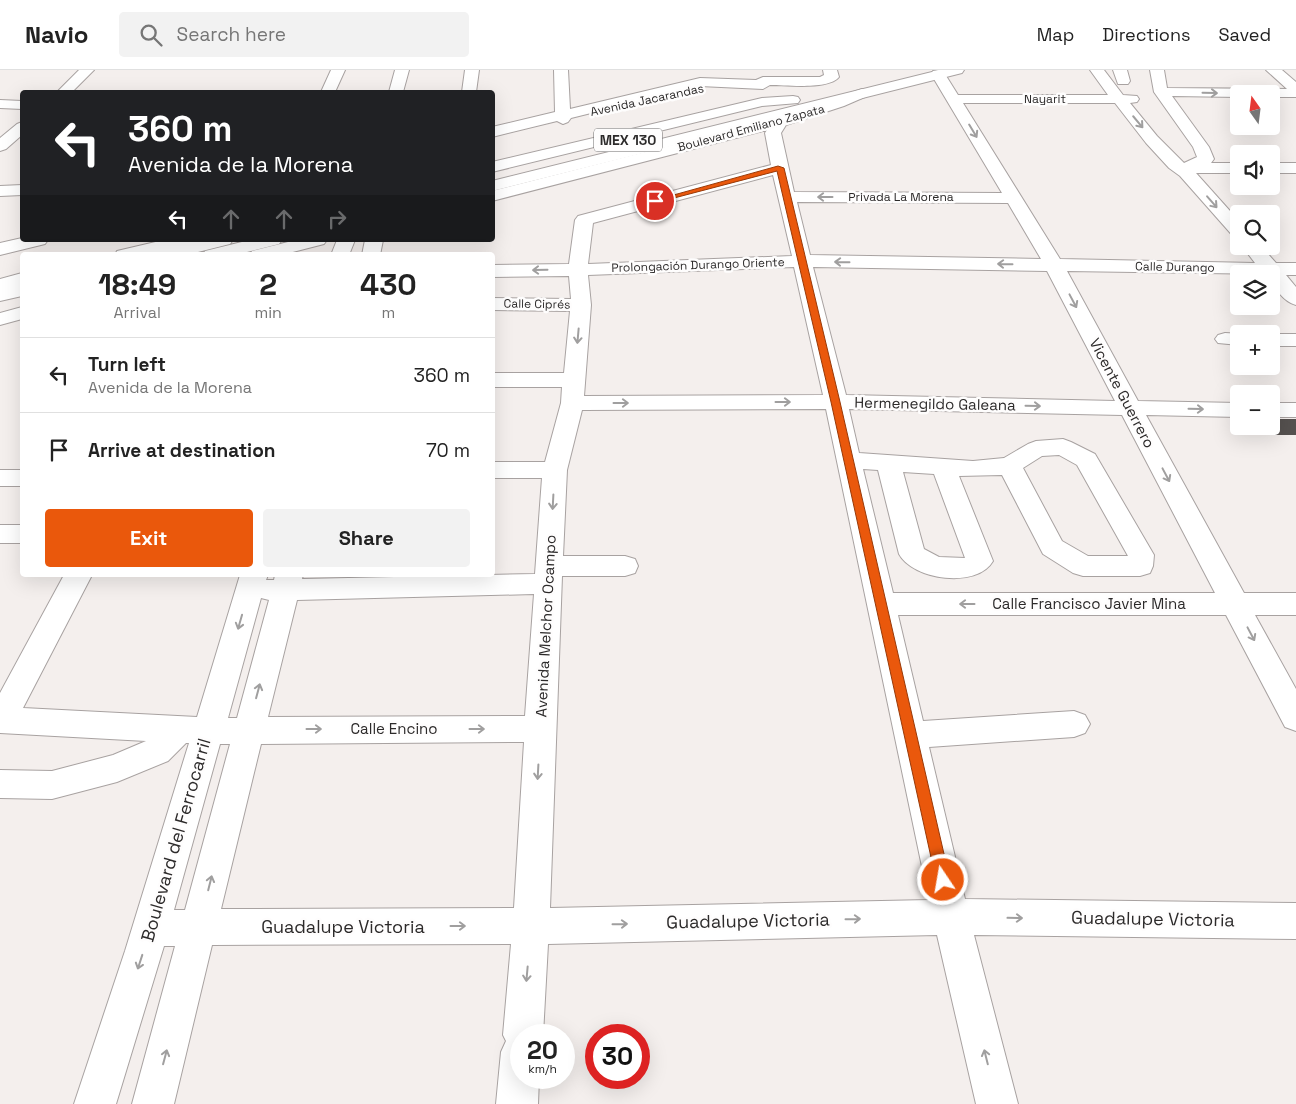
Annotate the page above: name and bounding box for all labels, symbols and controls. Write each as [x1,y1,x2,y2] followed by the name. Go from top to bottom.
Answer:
[119,12,469,57] search box
[25,19,89,50] text: Navio
[137,21,165,49] icon: search
[177,22,286,47] text: Search here
[1037,23,1074,46] text: Map
[1102,23,1191,46] text: Directions
[1219,23,1271,46] text: Saved
[589,80,705,120] street label: Avenida Jacarandas
[1230,85,1280,135] north arrow
[1230,85,1280,435] map controls
[1202,88,1218,98] one-way arrow
[1024,91,1066,107] street label: Nayarit
[676,101,827,155] street label: Boulevard Emiliano Zapata
[128,107,232,151] text: 360 m
[45,110,110,175] icon: left
[1132,115,1143,128] one-way arrow
[968,123,978,137] one-way arrow
[594,128,662,152] road number: MEX 130
[1230,145,1280,195] button: sound
[128,150,353,178] text: Avenida de la Morena
[634,180,676,222] pin
[641,187,669,215] icon: arrive
[848,189,954,205] street label: Privada La Morena
[818,192,834,202] one-way arrow
[1207,196,1218,209] one-way arrow
[164,205,192,233] icon: left
[217,205,245,233] icon: ahead
[270,205,298,233] icon: ahead
[323,205,351,233] icon: right
[1230,205,1280,255] button: search
[611,254,785,276] street label: Prolongación Durango Oriente
[835,257,851,267] one-way arrow
[1135,258,1215,276] street label: Calle Durango
[997,259,1014,269] one-way arrow
[98,265,176,304] text: 18:49
[259,265,277,304] text: 2
[360,265,417,304] text: 430
[532,265,548,275] one-way arrow
[1230,265,1280,315] button: layers
[1069,293,1078,308] one-way arrow
[503,295,571,313] street label: Calle Ciprés
[113,302,161,323] text: Arrival
[254,302,282,323] text: min
[382,302,395,323] text: m
[1230,325,1280,375] button: +
[573,328,583,344] one-way arrow
[1085,335,1159,451] street label: Vicente Guerrero
[88,352,166,377] text: Turn left
[45,361,73,389] icon: left
[413,363,470,388] text: 360 m
[88,377,252,398] text: Avenida de la Morena
[1230,385,1280,435] button: −
[854,393,1016,414] street label: Hermenegildo Galeana
[775,397,791,407] one-way arrow
[612,398,629,408] one-way arrow
[1024,401,1041,411] one-way arrow
[1187,404,1203,414] one-way arrow
[45,436,73,464] icon: arrive
[88,438,276,463] text: Arrive at destination
[426,438,470,463] text: 70 m
[1161,468,1171,483] one-way arrow
[549,494,558,510] one-way arrow
[45,509,253,567] button: Exit
[263,509,470,567] button: Share
[531,534,560,718] street label: Avenida Melchor Ocampo
[992,594,1186,613] street label: Calle Francisco Javier Mina
[960,599,976,609] one-way arrow
[234,613,244,629] one-way arrow
[1246,626,1256,641] one-way arrow
[254,683,263,699] one-way arrow
[350,719,438,738] street label: Calle Encino
[306,724,322,734] one-way arrow
[468,724,484,734] one-way arrow
[135,735,216,944] street label: Boulevard del Ferrocarril
[534,764,543,780] one-way arrow
[916,853,968,905] position arrow
[206,875,215,891] one-way arrow
[1071,906,1235,931] street label: Guadalupe Victoria
[666,908,830,933] street label: Guadalupe Victoria
[1007,913,1023,923] one-way arrow
[844,914,861,924] one-way arrow
[261,915,425,938] street label: Guadalupe Victoria
[612,919,628,929] one-way arrow
[450,921,466,931] one-way arrow
[135,954,144,970] one-way arrow
[523,966,532,982] one-way arrow
[585,1024,650,1089] speed limit sign: 30
[527,1034,558,1066] text: 20
[161,1049,170,1065] one-way arrow
[980,1049,990,1065] one-way arrow
[528,1061,557,1077] text: km/h

